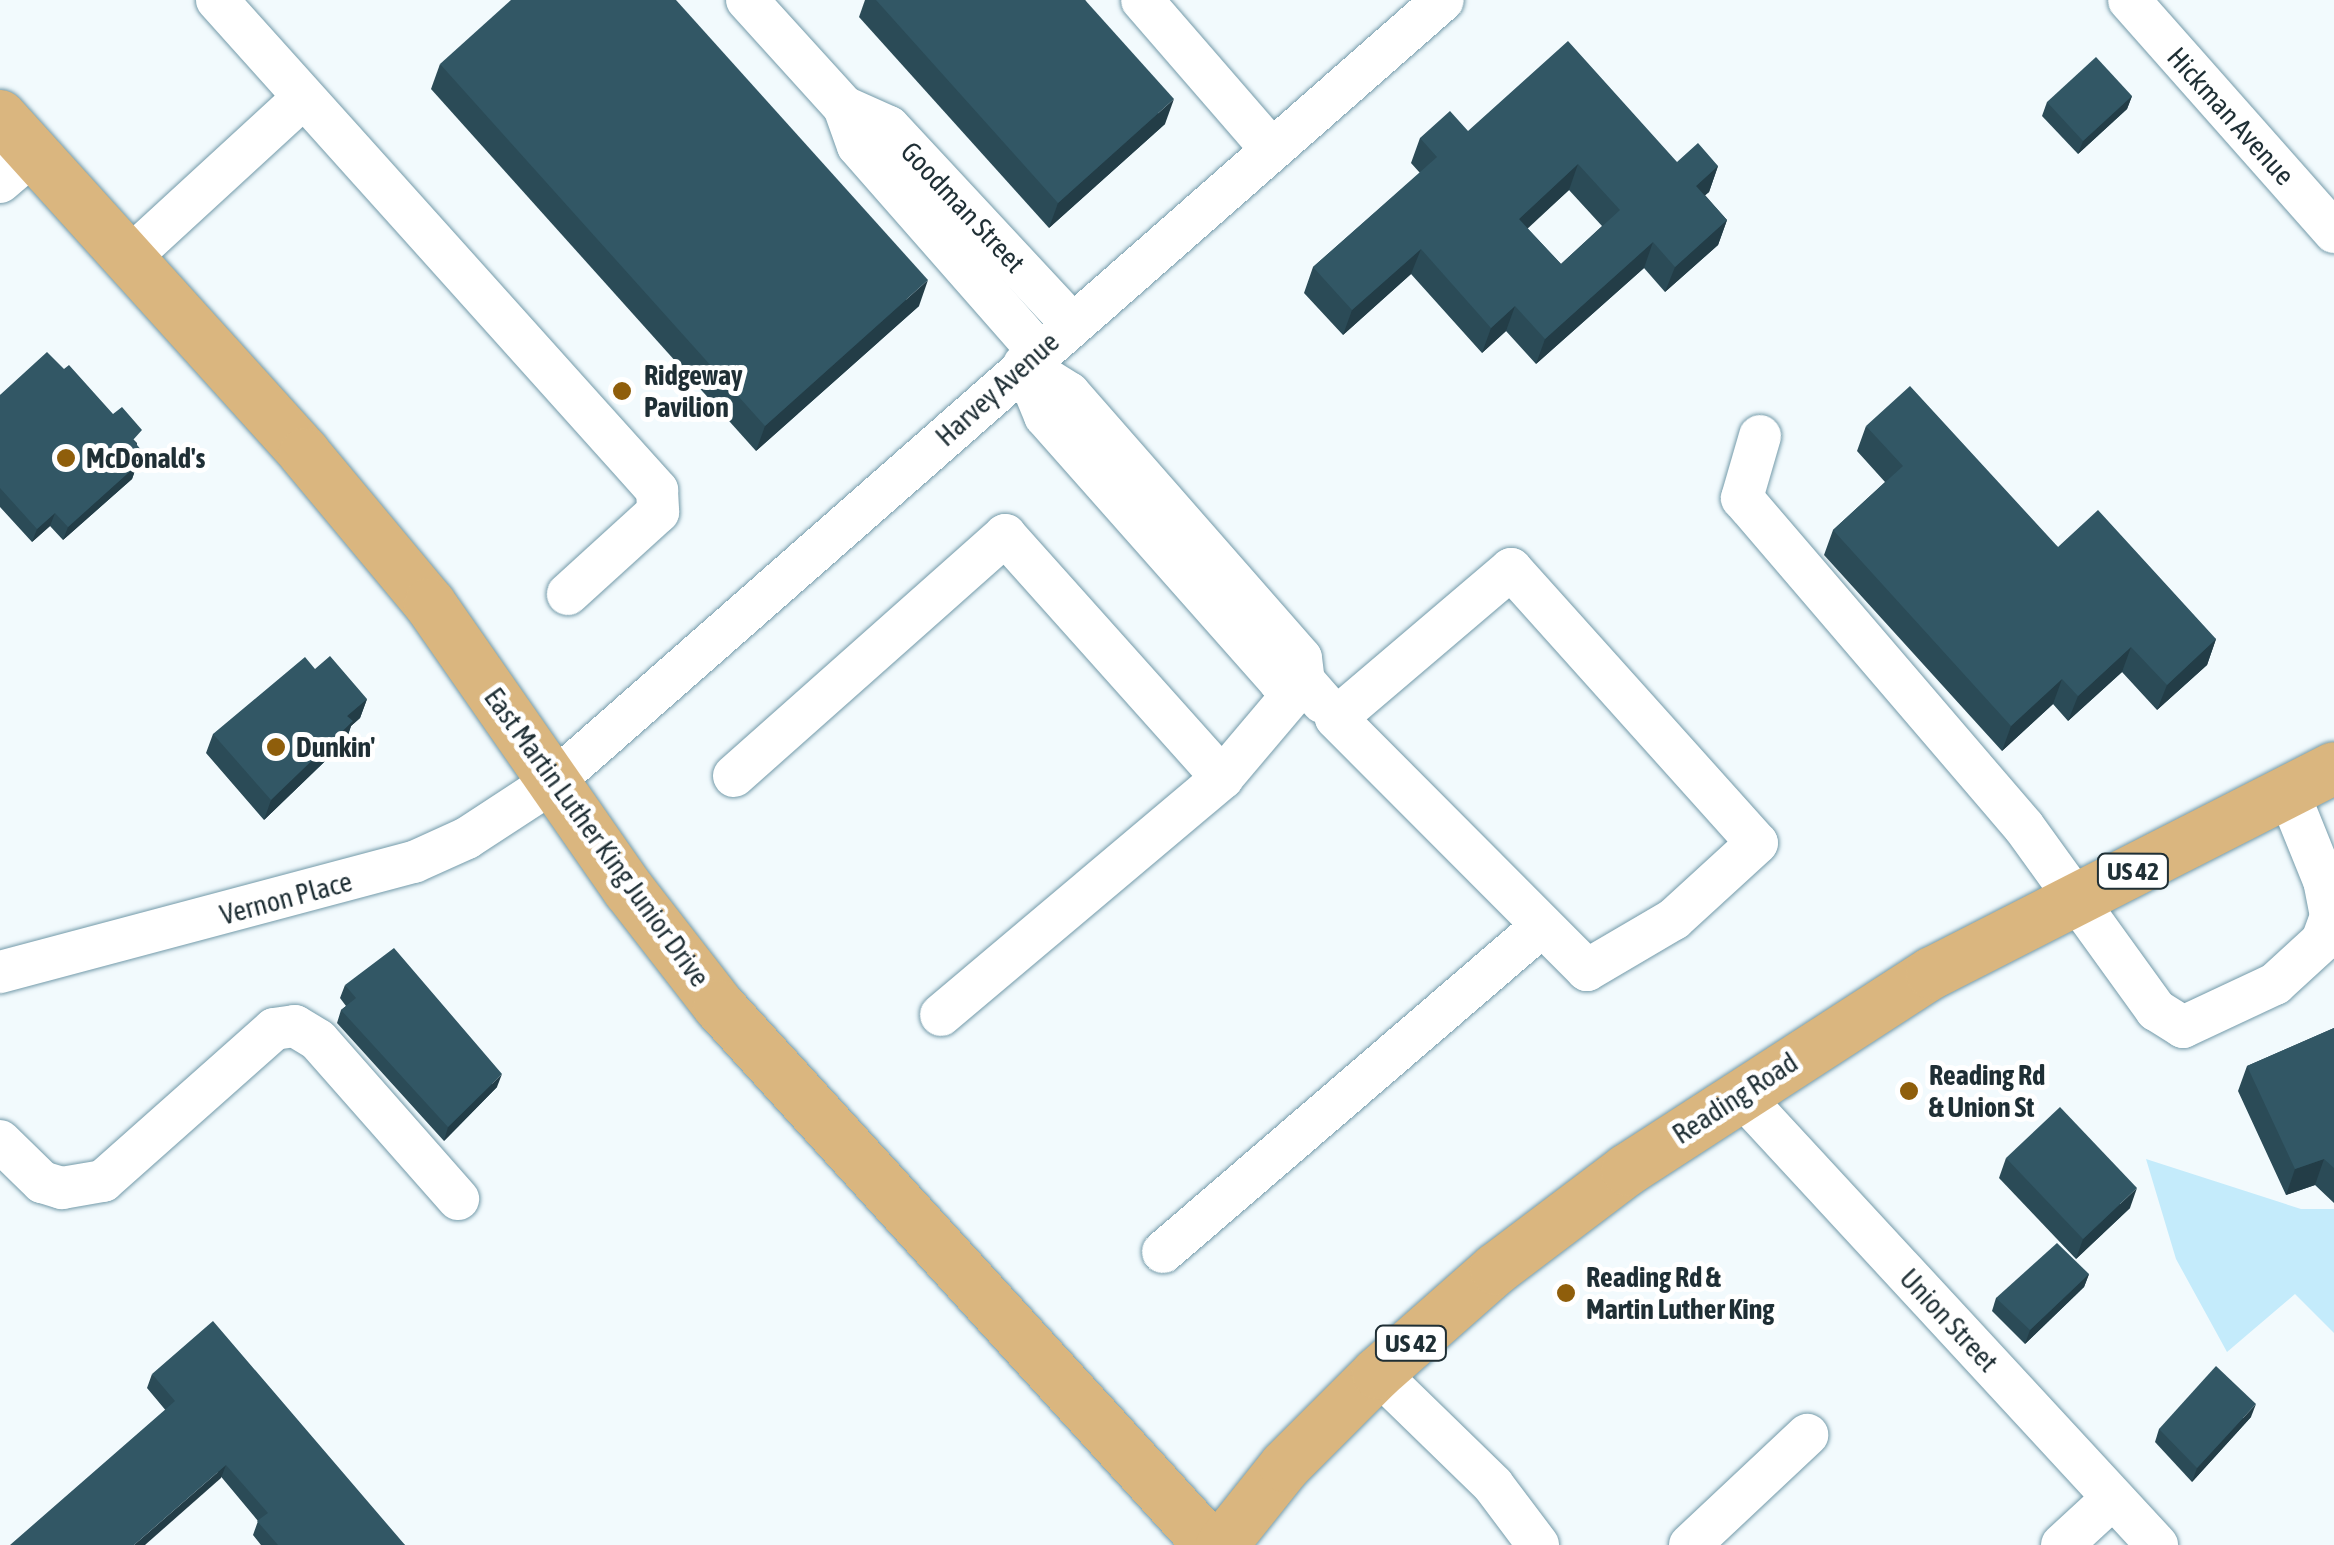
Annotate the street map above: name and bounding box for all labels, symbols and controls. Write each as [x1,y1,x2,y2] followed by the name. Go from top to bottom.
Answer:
[2160,40,2302,192] street label: Hickman Avenue
[894,135,1032,279] street label: Goodman Street
[928,325,1066,453] street label: Harvey Avenue
[644,358,743,424] place label: Ridgeway Pavilion
[609,378,635,404] marker: Ridgeway Pavilion
[86,441,205,475] place label: McDonald's
[55,447,77,469] marker: McDonald's
[477,681,717,993] street label: East Martin Luther King Junior Drive
[296,730,375,764] place label: Dunkin'
[265,736,287,758] marker: Dunkin'
[2096,851,2170,891] road number: US 42
[216,864,356,932] street label: Vernon Place
[1666,1045,1804,1151] street label: Reading Road
[1929,1058,2045,1124] place label: Reading Rd & Union St
[1898,1080,1920,1102] marker: Reading Rd & Union St
[1586,1260,1774,1326] place label: Reading Rd & Martin Luther King
[1893,1262,2005,1378] street label: Union Street
[1555,1282,1577,1304] marker: Reading Rd & Martin Luther King
[1374,1323,1448,1363] road number: US 42

